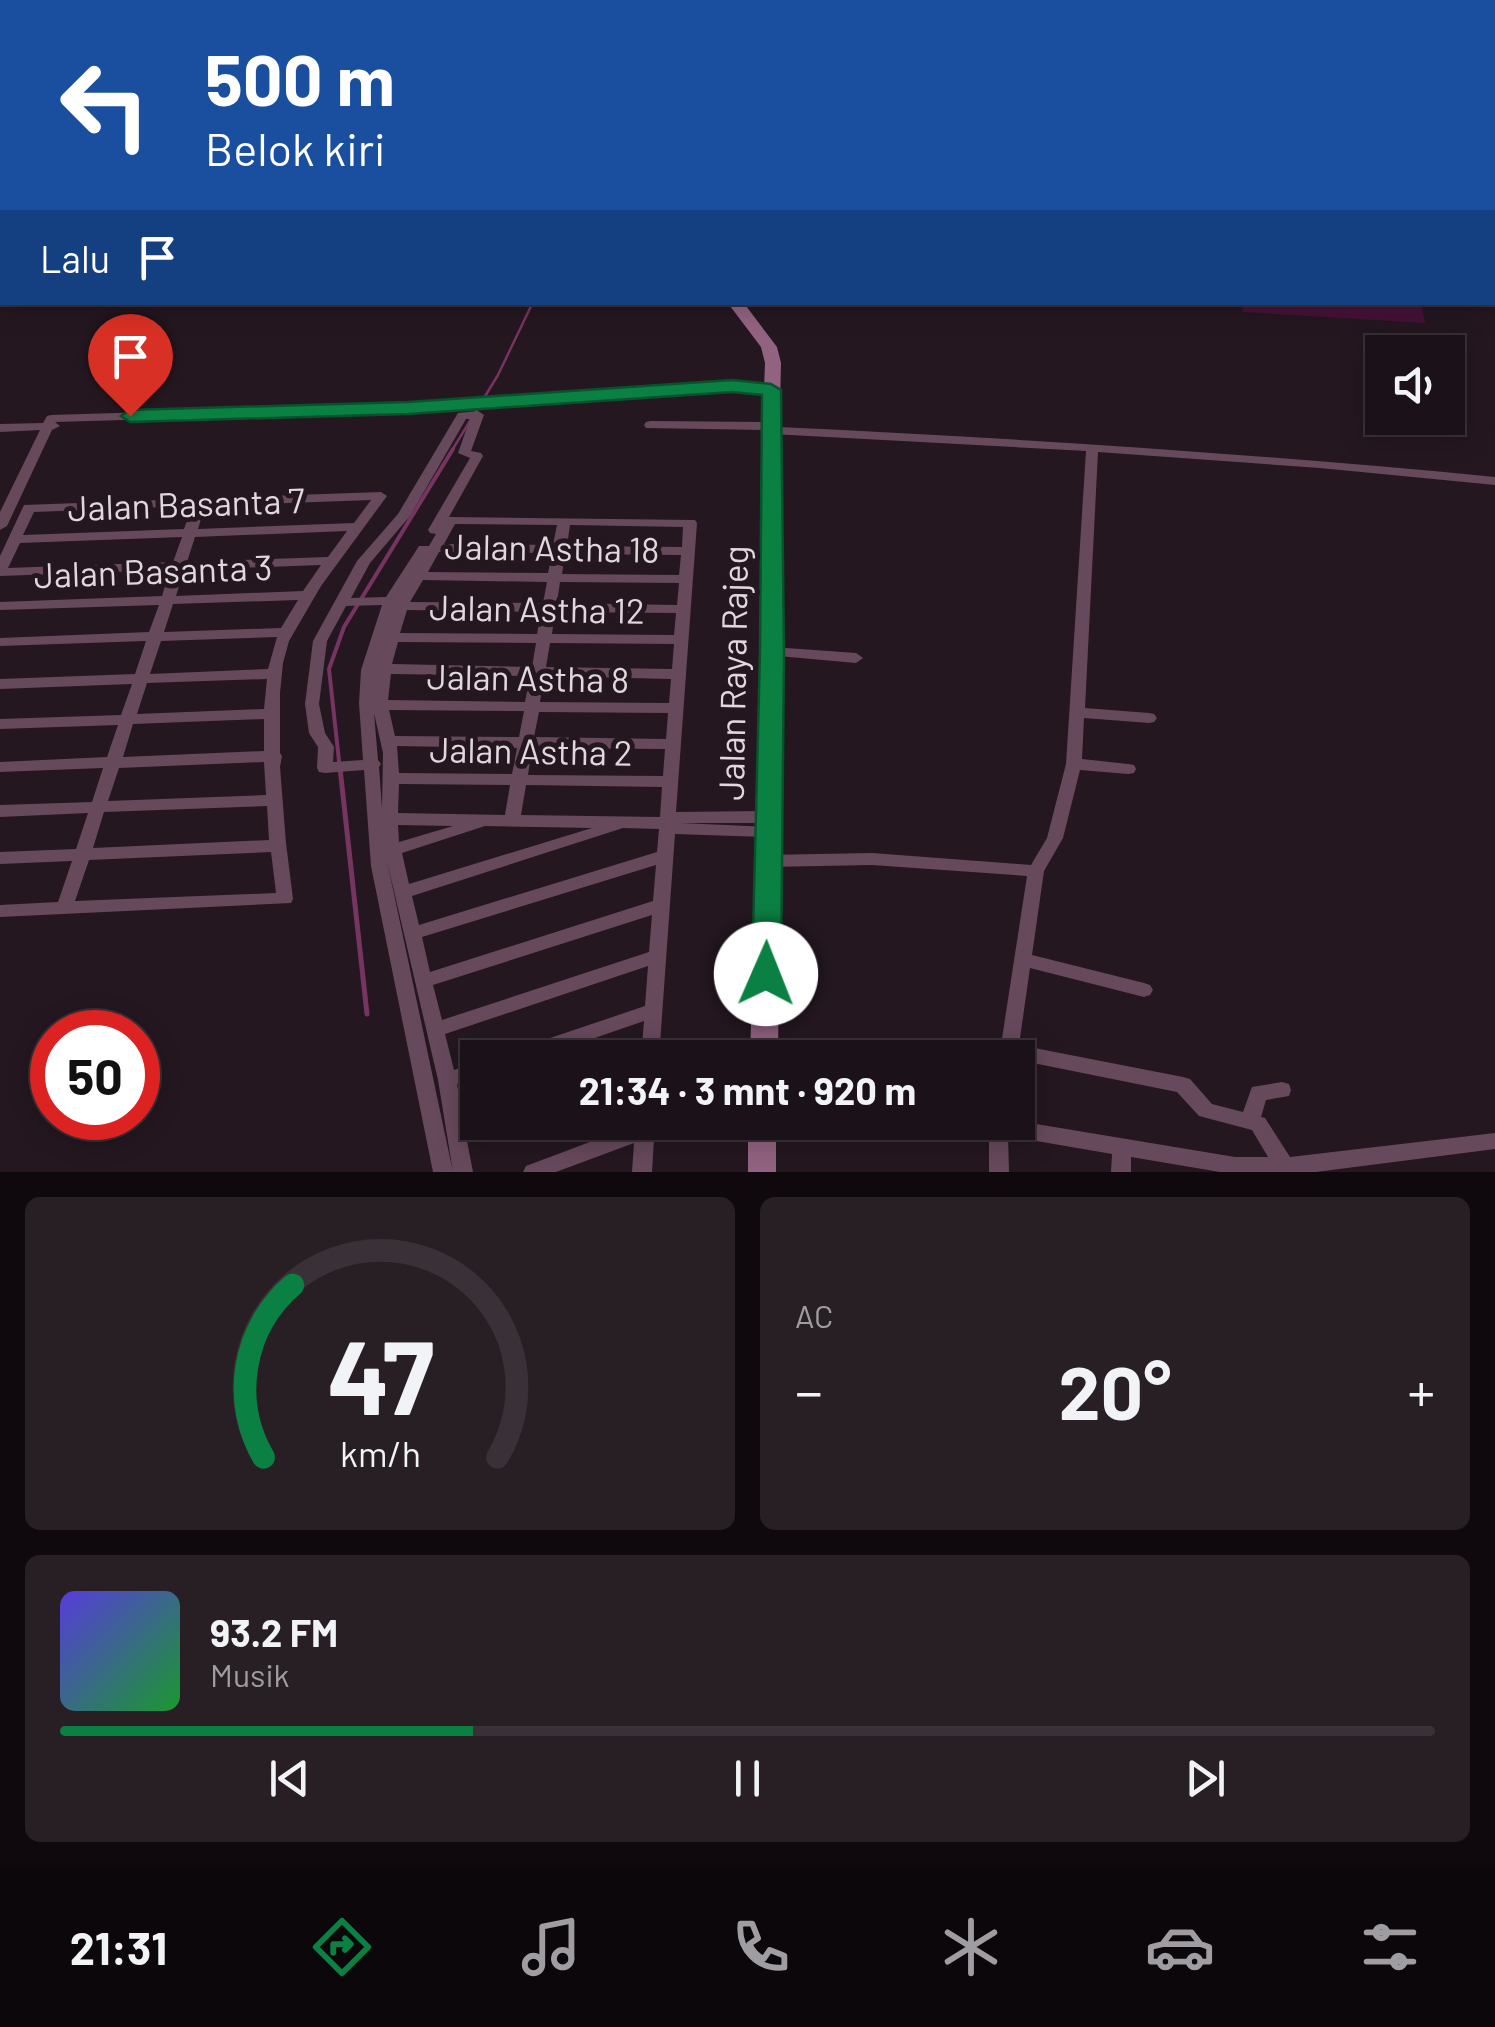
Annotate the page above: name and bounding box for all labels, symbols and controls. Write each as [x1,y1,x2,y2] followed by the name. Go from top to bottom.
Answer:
[205,36,395,120] text: 500 m
[40,40,170,170] icon: left
[205,121,386,175] text: Belok kiri
[130,230,185,285] icon: arrive
[40,235,110,281] text: Lalu
[88,314,173,417] pin
[103,329,158,384] icon: arrive
[1365,335,1465,435] map controls
[1365,335,1465,435] button: sound
[67,478,305,528] street label: Jalan Basanta 7
[444,524,660,570] street label: Jalan Astha 18
[33,545,273,595] street label: Jalan Basanta 3
[709,545,755,801] street label: Jalan Raya Rajeg
[429,585,645,631] street label: Jalan Astha 12
[426,654,630,700] street label: Jalan Astha 8
[429,727,633,773] street label: Jalan Astha 2
[714,922,818,1026] position arrow
[30,1010,160,1140] speed limit sign: 50
[579,1067,916,1113] text: 21:34 · 3 mnt · 920 m
[795,1296,833,1334] text: AC
[326,1311,434,1436] text: 47
[1059,1345,1171,1435] text: 20°
[795,1357,823,1423] text: −
[1407,1357,1435,1423] text: +
[340,1431,420,1474] text: km/h
[210,1609,338,1655] text: 93.2 FM
[210,1655,290,1693] text: Musik
[262,1751,317,1806] icon: previous
[720,1751,775,1806] icon: pause
[1178,1751,1233,1806] icon: next
[307,1912,377,1982] icon: directions
[516,1912,586,1982] icon: music
[726,1912,796,1982] icon: phone
[936,1912,1006,1982] icon: climate
[1145,1912,1215,1982] icon: car
[1355,1912,1425,1982] icon: filters
[70,1920,167,1974] text: 21:31

